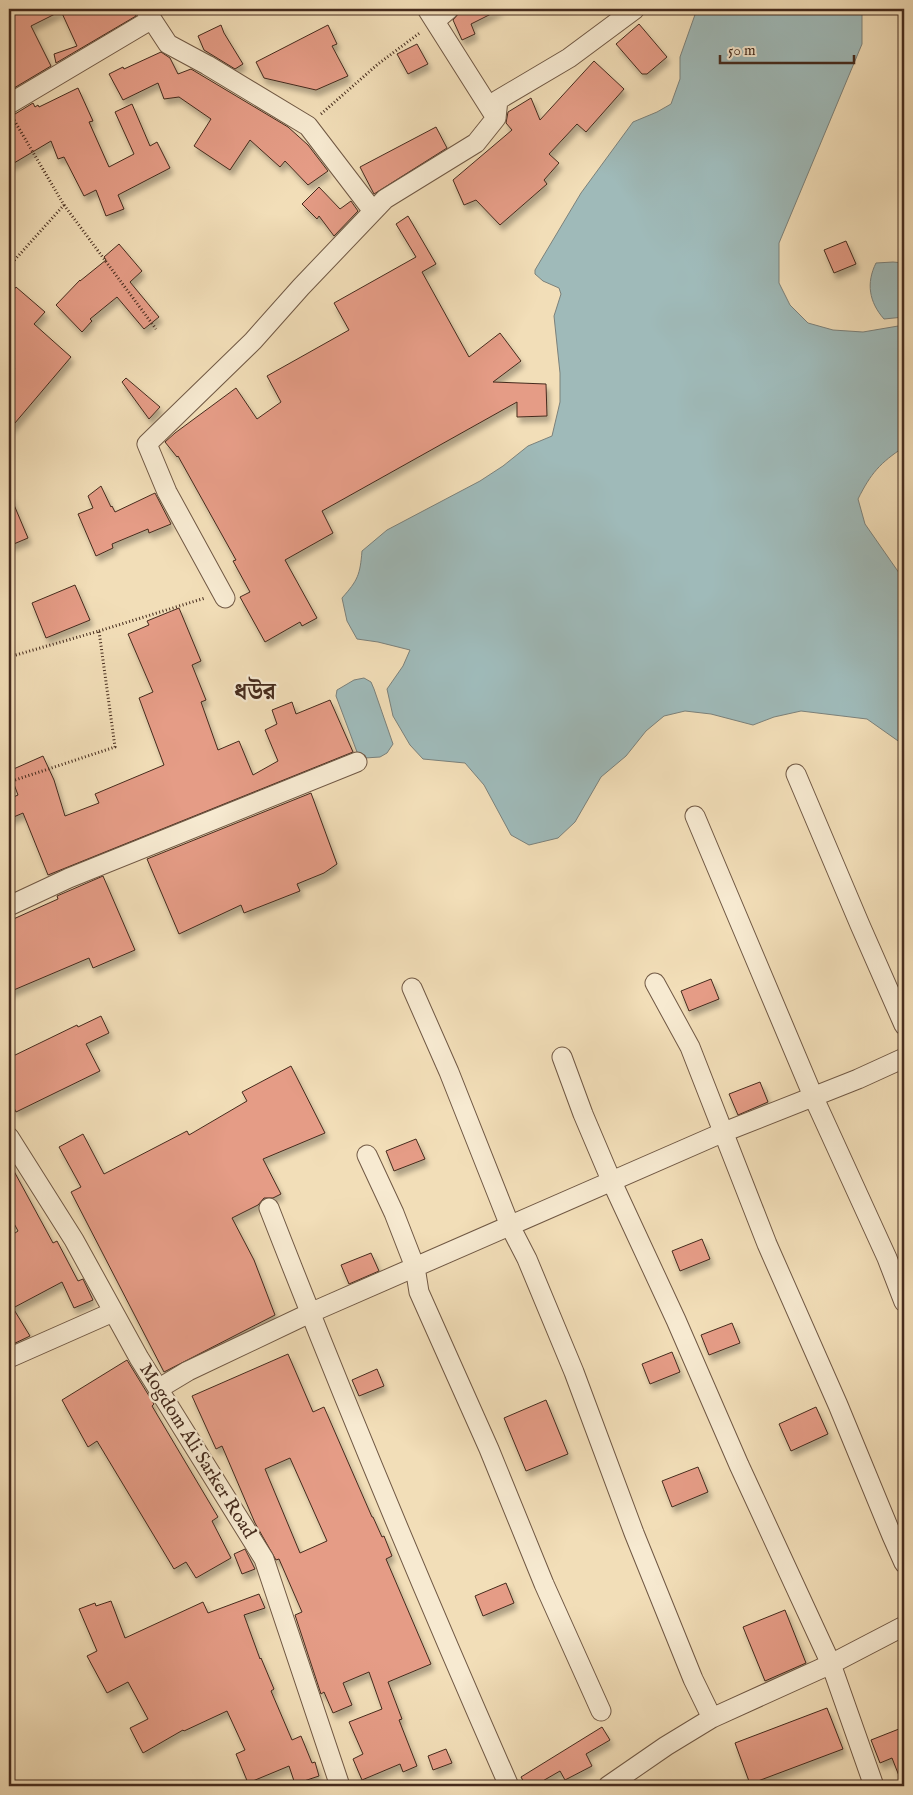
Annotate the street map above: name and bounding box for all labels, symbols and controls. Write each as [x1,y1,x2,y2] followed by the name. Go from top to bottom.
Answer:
[720,32,854,64] scale bar
[728,41,756,60] text: 50 m
[234,676,277,708] district label: ধউর
[133,1359,261,1544] street label: Mogdom Ali Sarker Road

